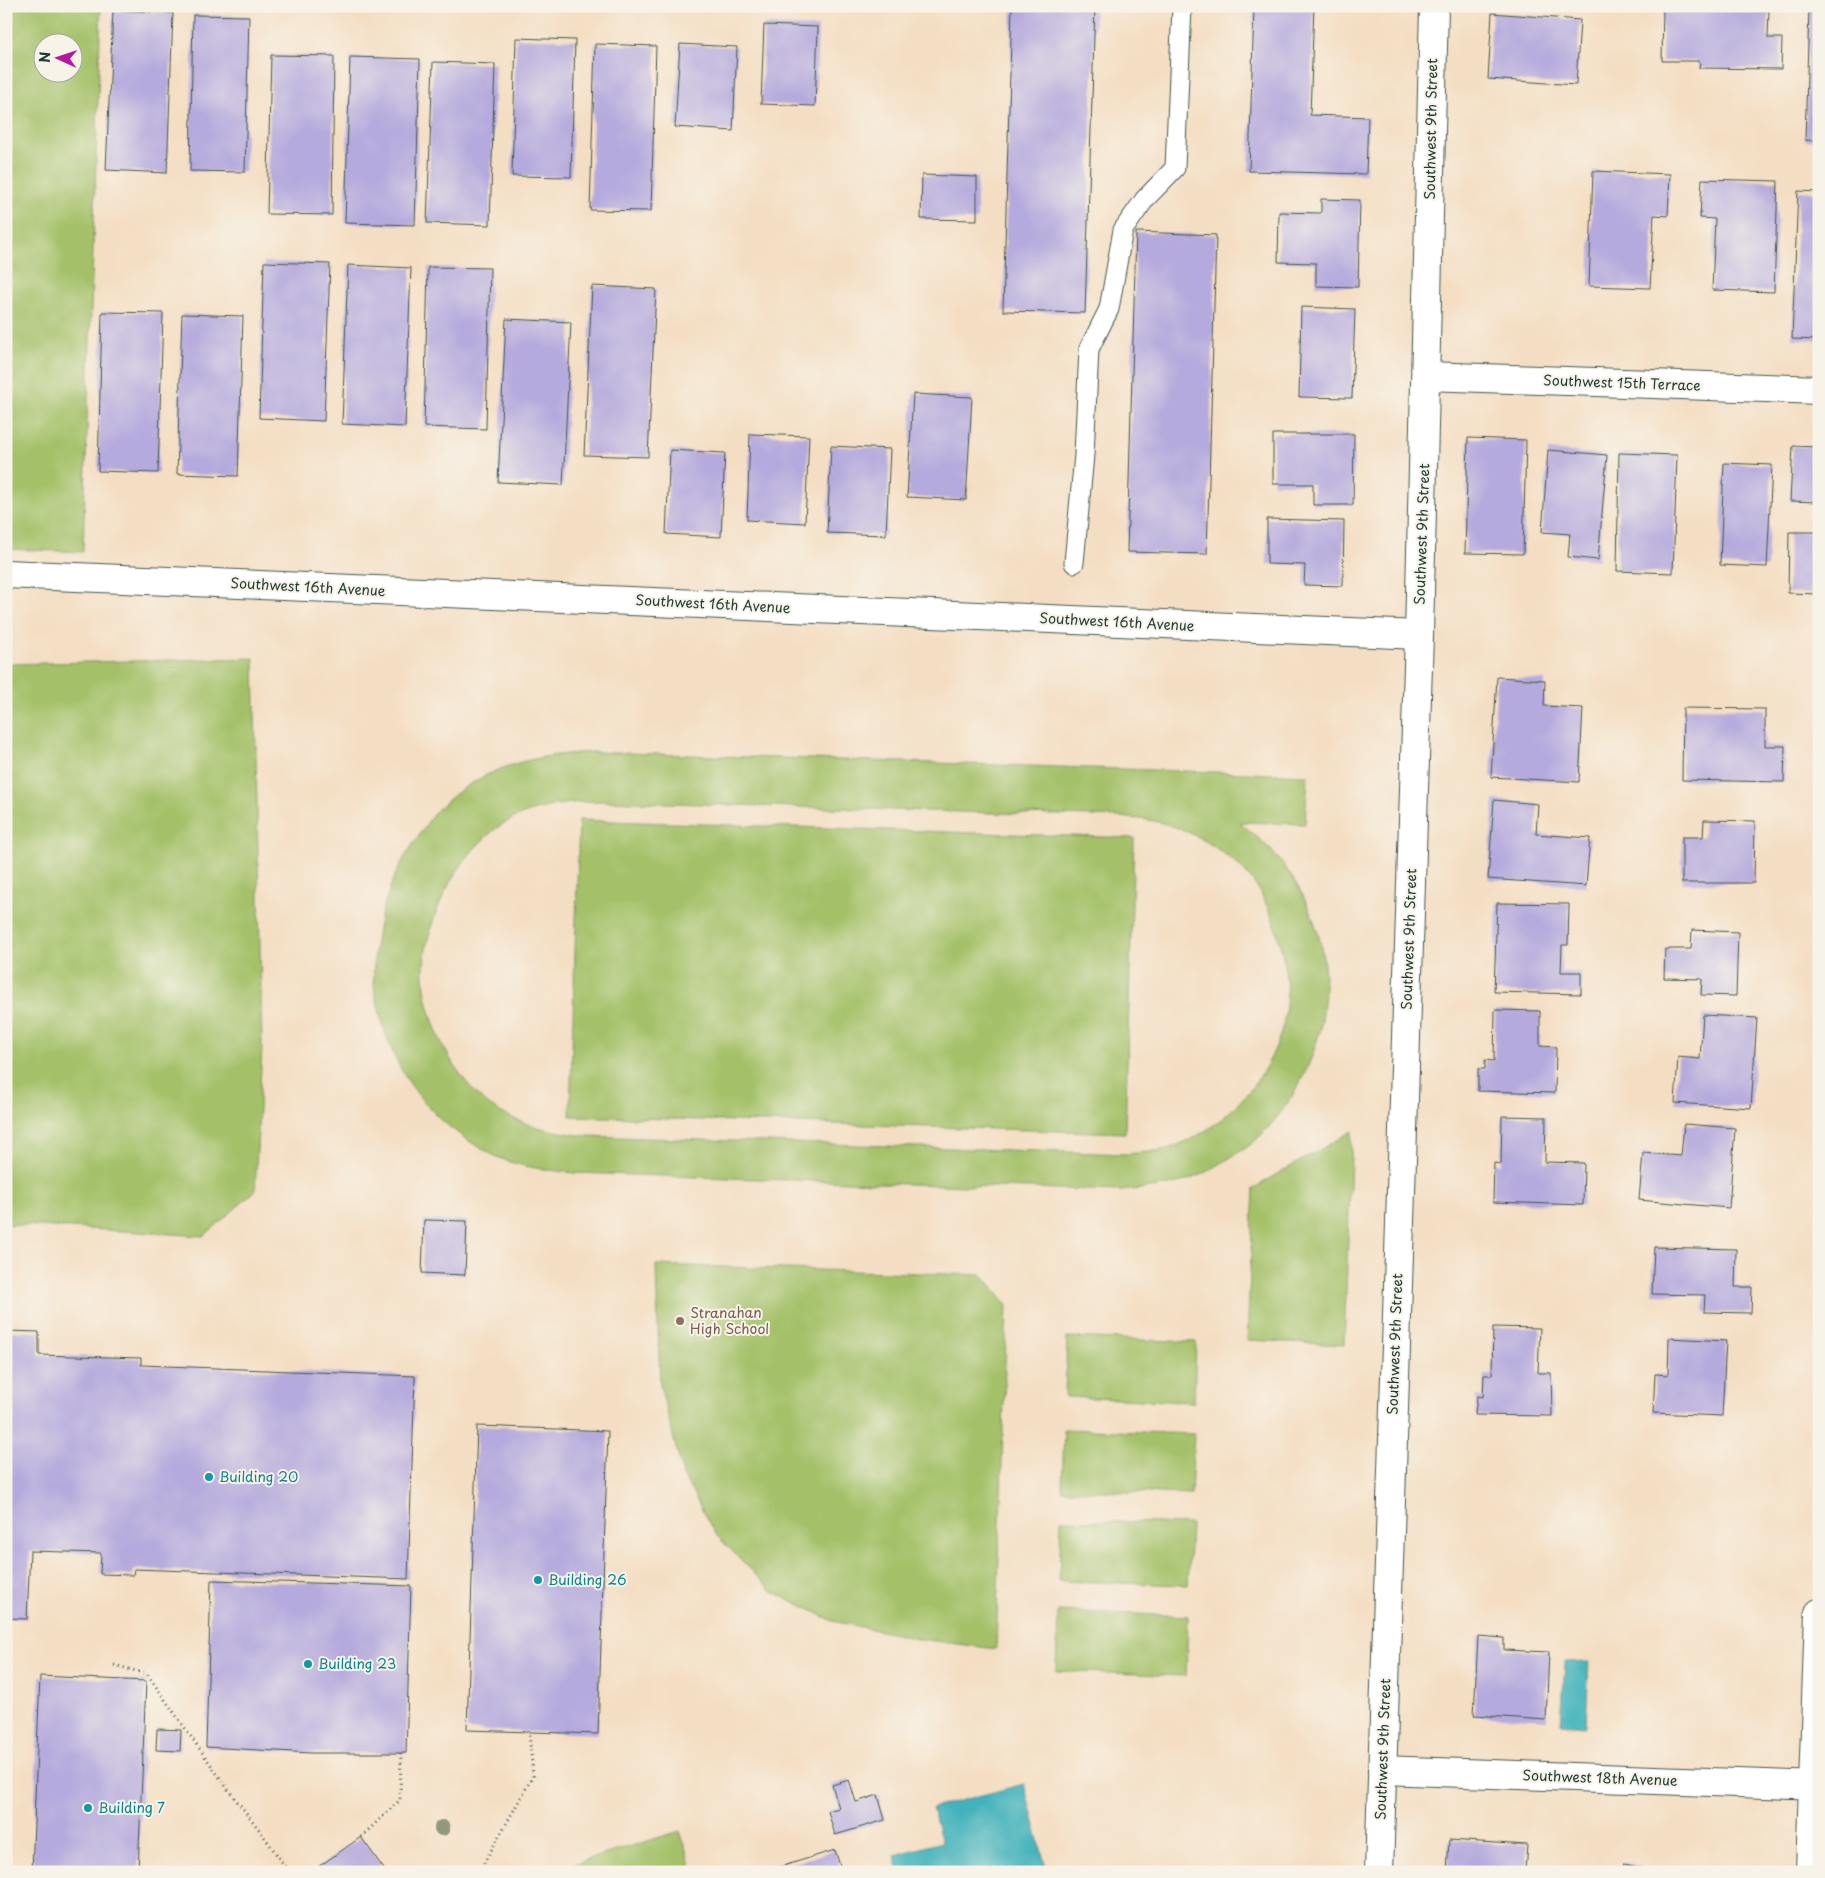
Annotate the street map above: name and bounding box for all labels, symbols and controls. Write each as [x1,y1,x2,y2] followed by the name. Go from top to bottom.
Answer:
[32,32,82,82] north arrow
[34,51,55,63] text: N
[1419,58,1442,200] street label: Southwest 9th Street
[1543,369,1701,396] street label: Southwest 15th Terrace
[1409,463,1434,605] street label: Southwest 9th Street
[230,572,386,601] street label: Southwest 16th Avenue
[635,589,791,618] street label: Southwest 16th Avenue
[1039,607,1195,636] street label: Southwest 16th Avenue
[1396,868,1421,1010] street label: Southwest 9th Street
[1382,1273,1407,1415] street label: Southwest 9th Street
[690,1302,769,1339] place label: Stranahan High School
[674,1315,686,1327] marker: Stranahan High School
[219,1466,298,1487] place label: Building 20
[203,1471,215,1483] marker: Building 20
[548,1569,626,1590] place label: Building 26
[532,1574,544,1586] marker: Building 26
[318,1653,396,1674] place label: Building 23
[302,1658,314,1670] marker: Building 23
[1370,1678,1395,1820] street label: Southwest 9th Street
[1522,1764,1678,1791] street label: Southwest 18th Avenue
[98,1797,165,1818] place label: Building 7
[82,1802,94,1814] marker: Building 7

